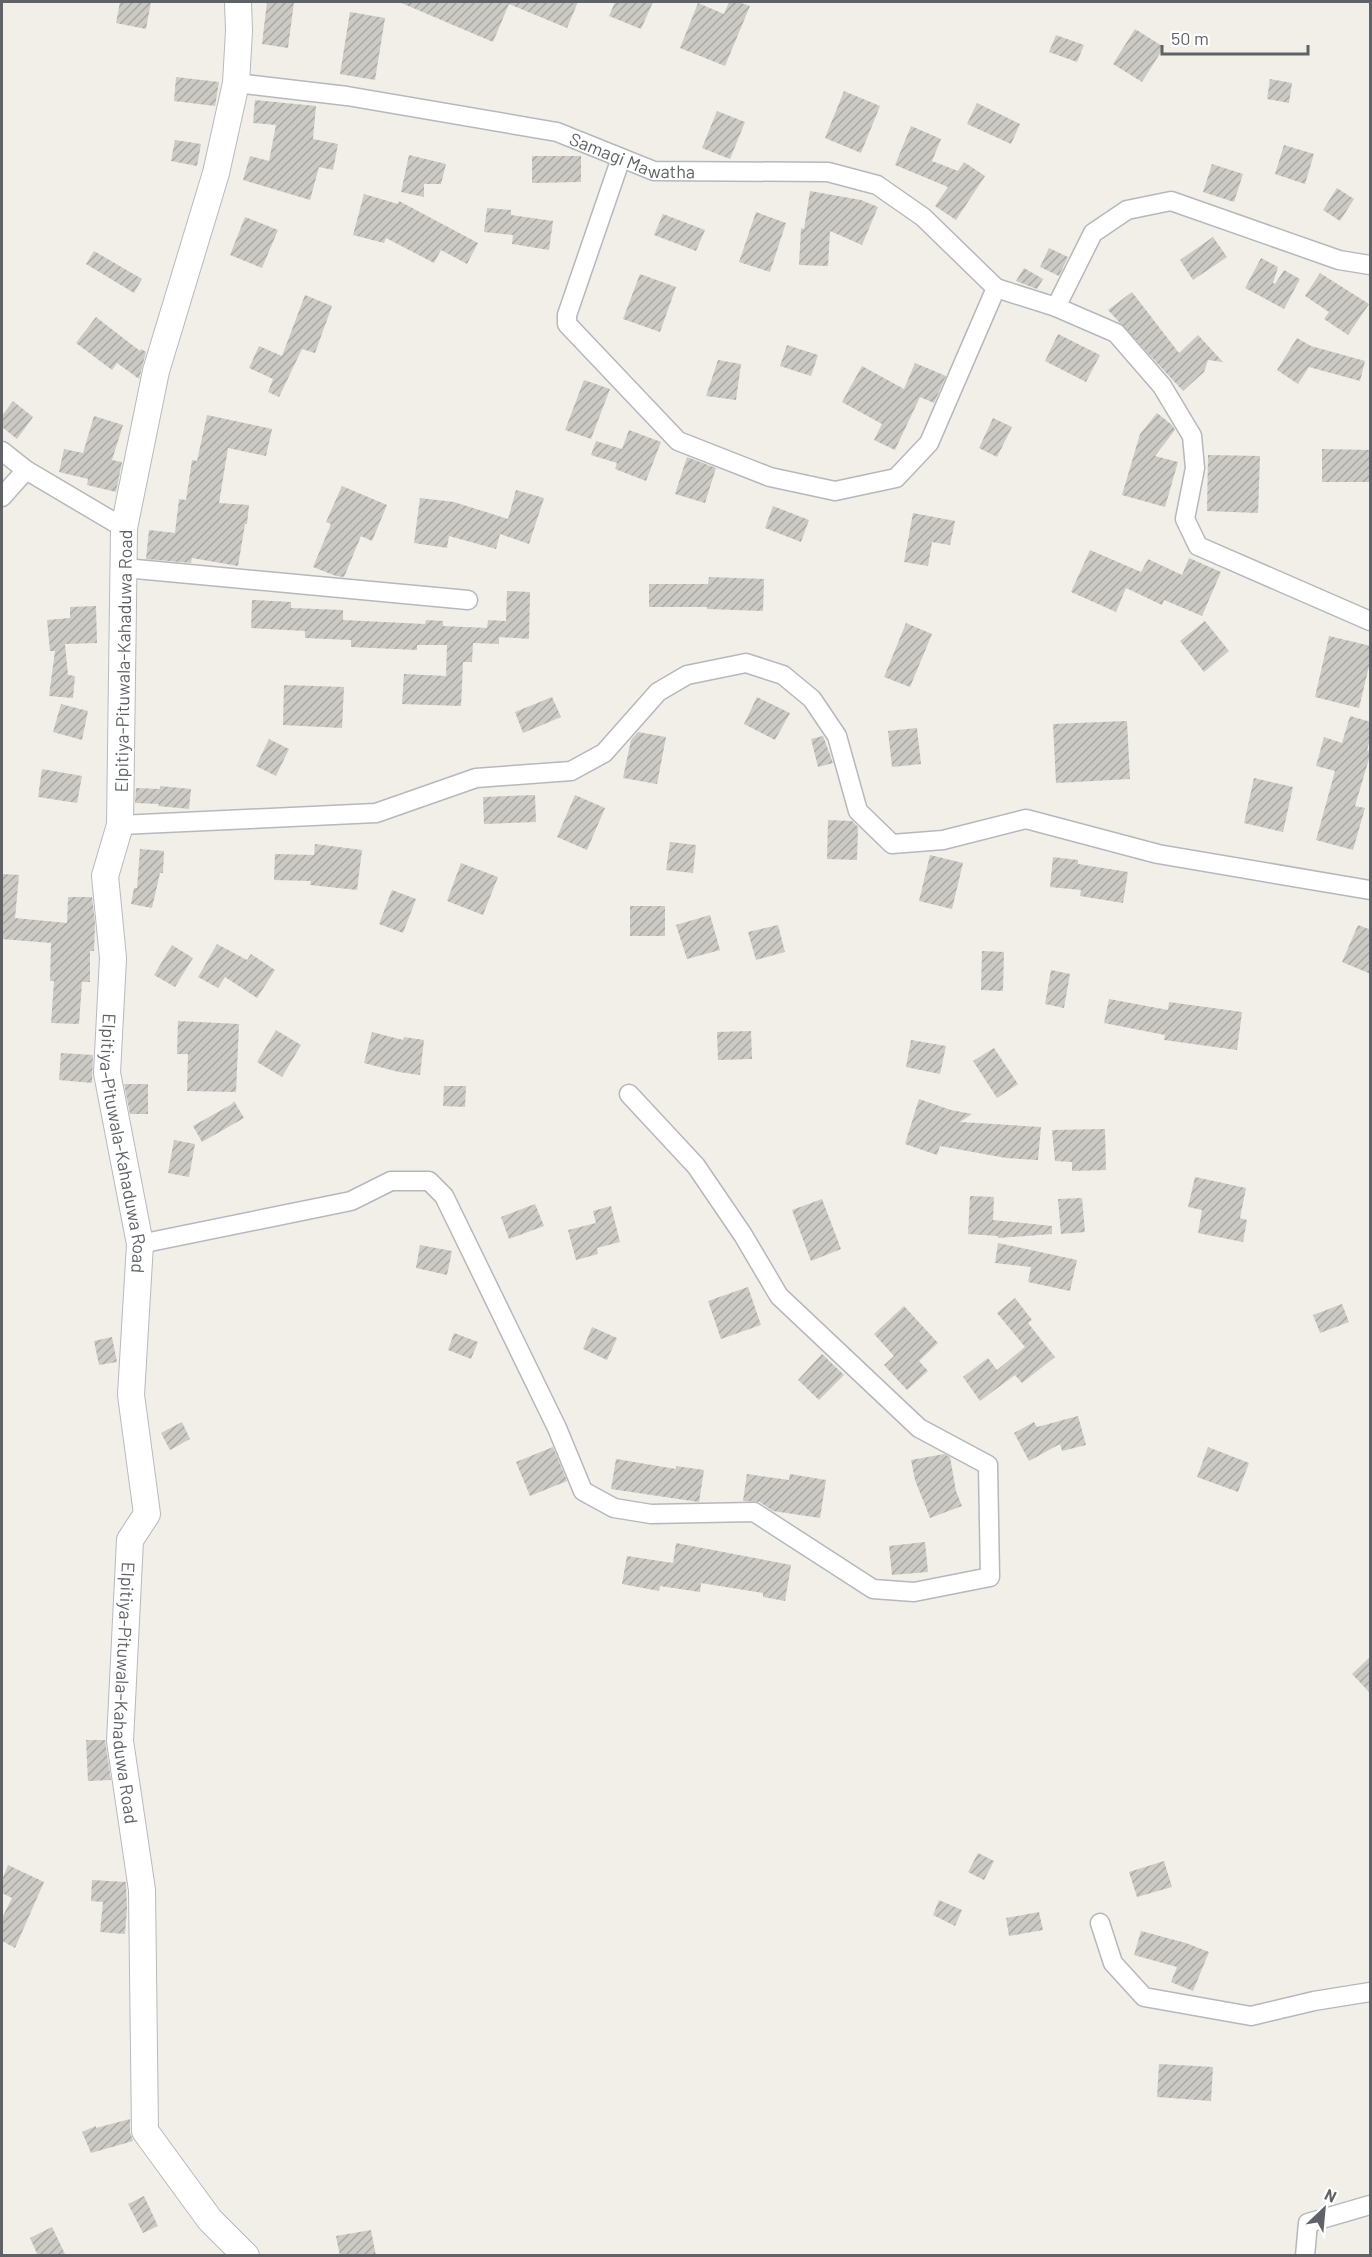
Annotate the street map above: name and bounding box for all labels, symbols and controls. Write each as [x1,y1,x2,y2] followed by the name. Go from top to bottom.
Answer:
[1162,18,1308,56] scale bar
[1171,27,1209,49] text: 50 m
[567,127,695,182] street label: Samagi Mawatha
[110,529,136,793] street label: Elpitiya-Pituwala-Kahaduwa Road
[96,1013,151,1274] street label: Elpitiya-Pituwala-Kahaduwa Road
[109,1561,143,1825] street label: Elpitiya-Pituwala-Kahaduwa Road
[1294,2179,1354,2239] north arrow
[1322,2184,1340,2206] text: N

